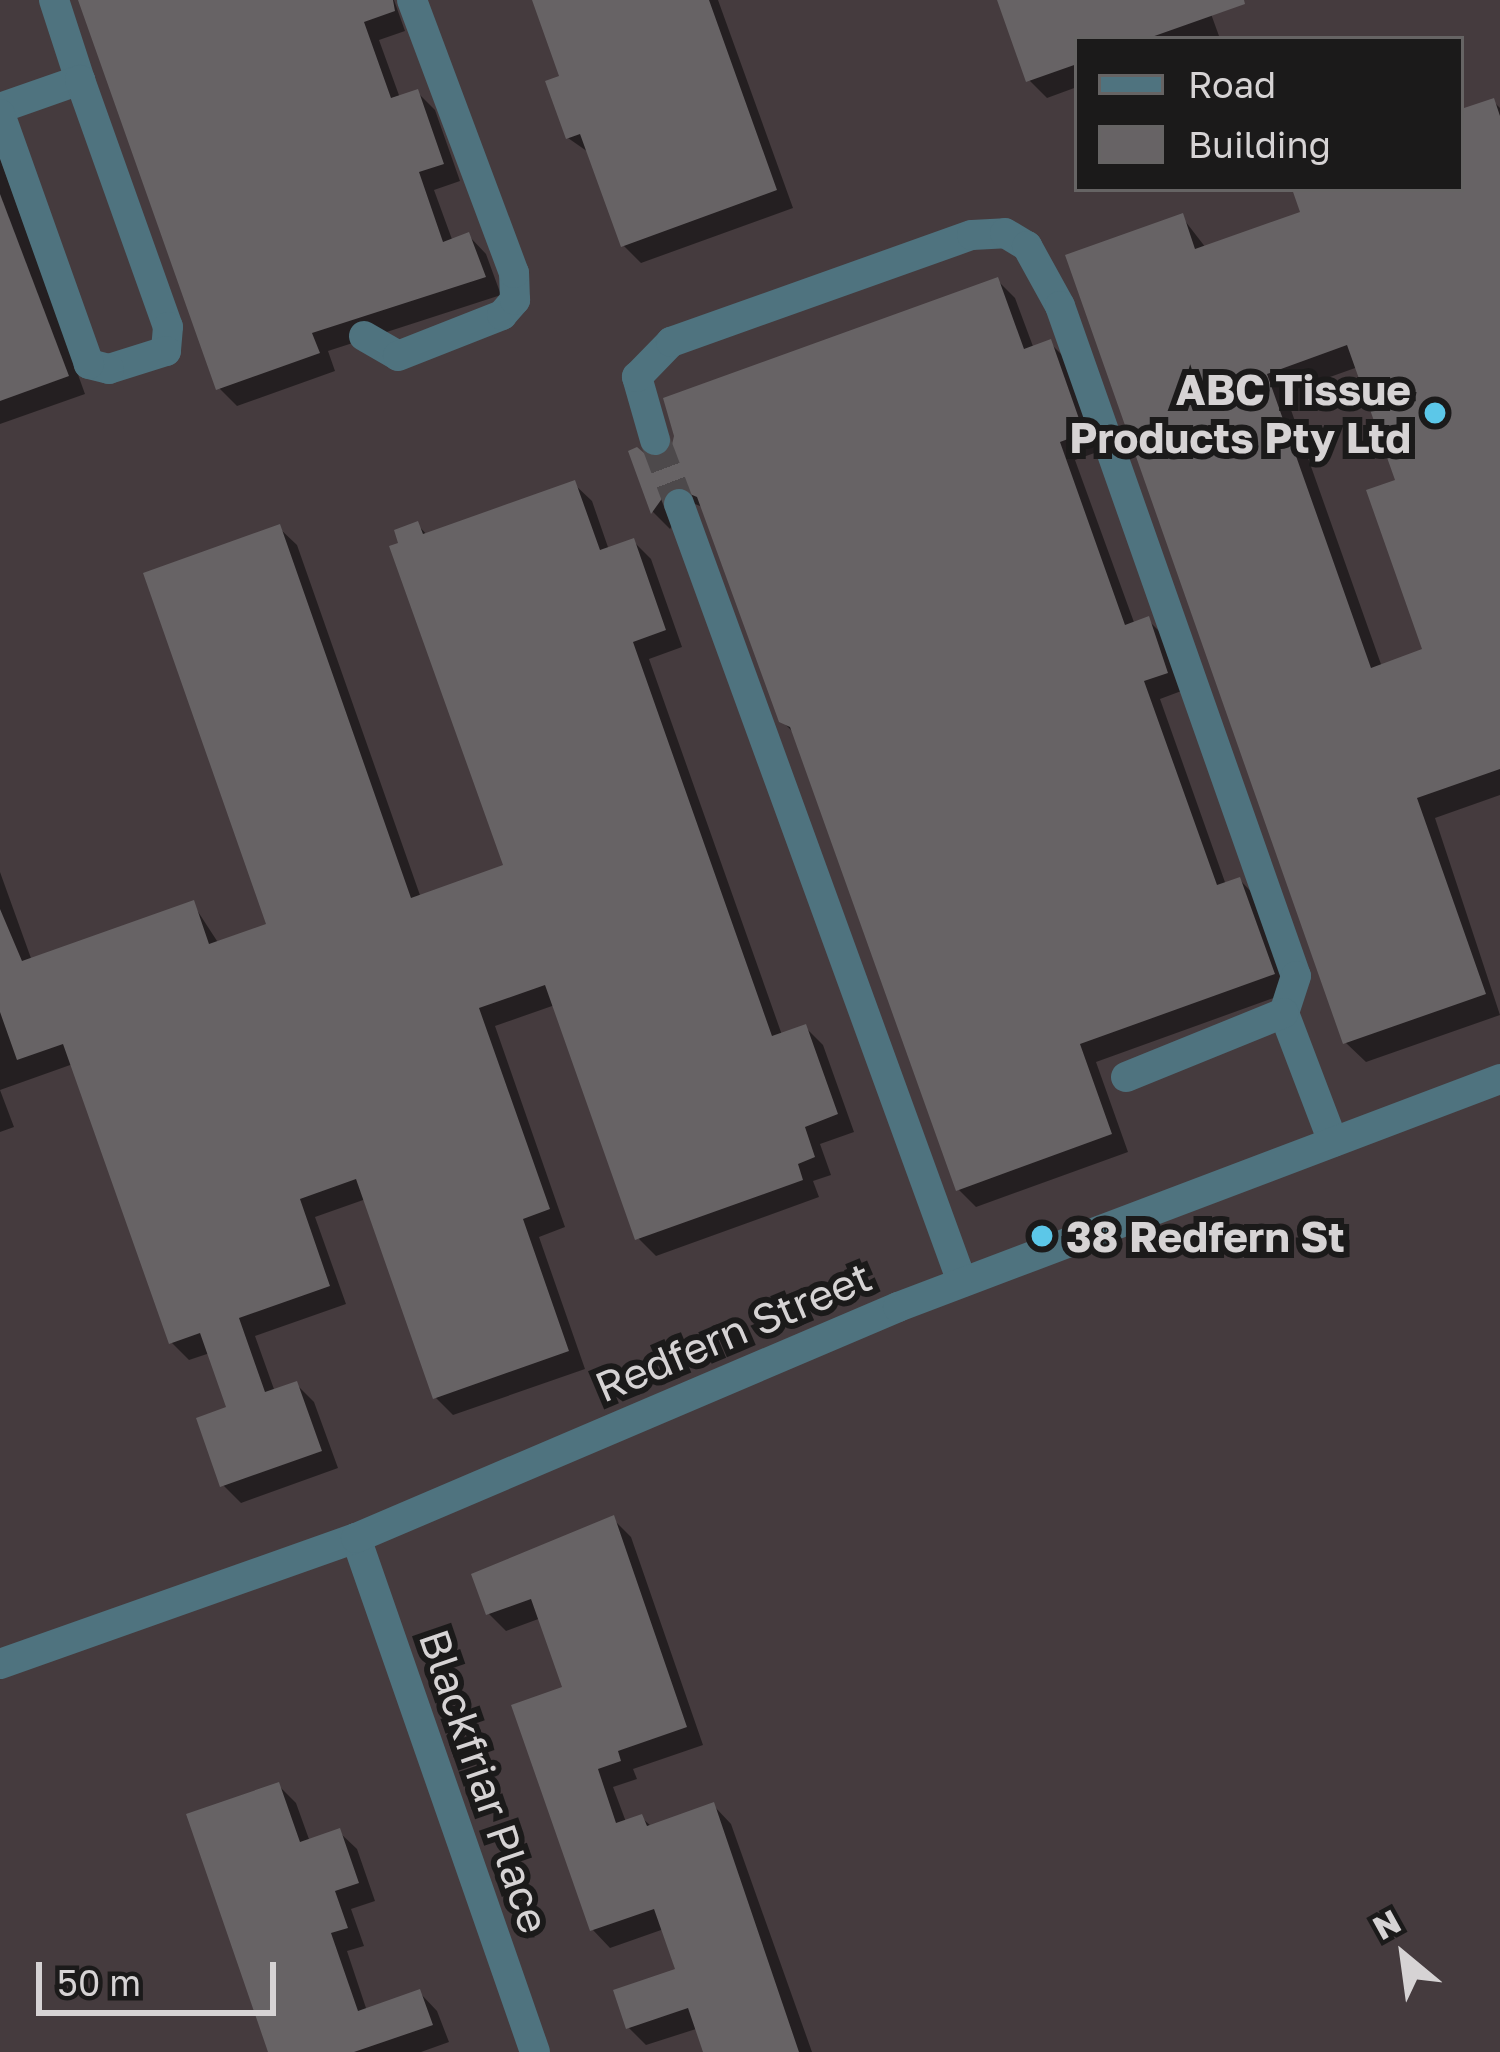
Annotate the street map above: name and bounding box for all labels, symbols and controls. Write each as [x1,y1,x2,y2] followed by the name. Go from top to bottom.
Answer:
[1074,36,1464,192] legend
[1188,63,1276,106] text: Road
[1188,123,1331,166] text: Building
[1069,364,1411,462] place label: ABC Tissue Products Pty Ltd
[1422,400,1448,426] marker: ABC Tissue Products Pty Ltd
[1066,1211,1345,1261] place label: 38 Redfern St
[1029,1223,1055,1249] marker: 38 Redfern St
[588,1250,878,1412] street label: Redfern Street
[409,1623,561,1939] street label: Blackfriar Place
[1344,1896,1464,2016] north arrow
[1366,1901,1407,1947] text: N
[42,1938,282,2012] scale bar
[57,1961,141,2004] text: 50 m

